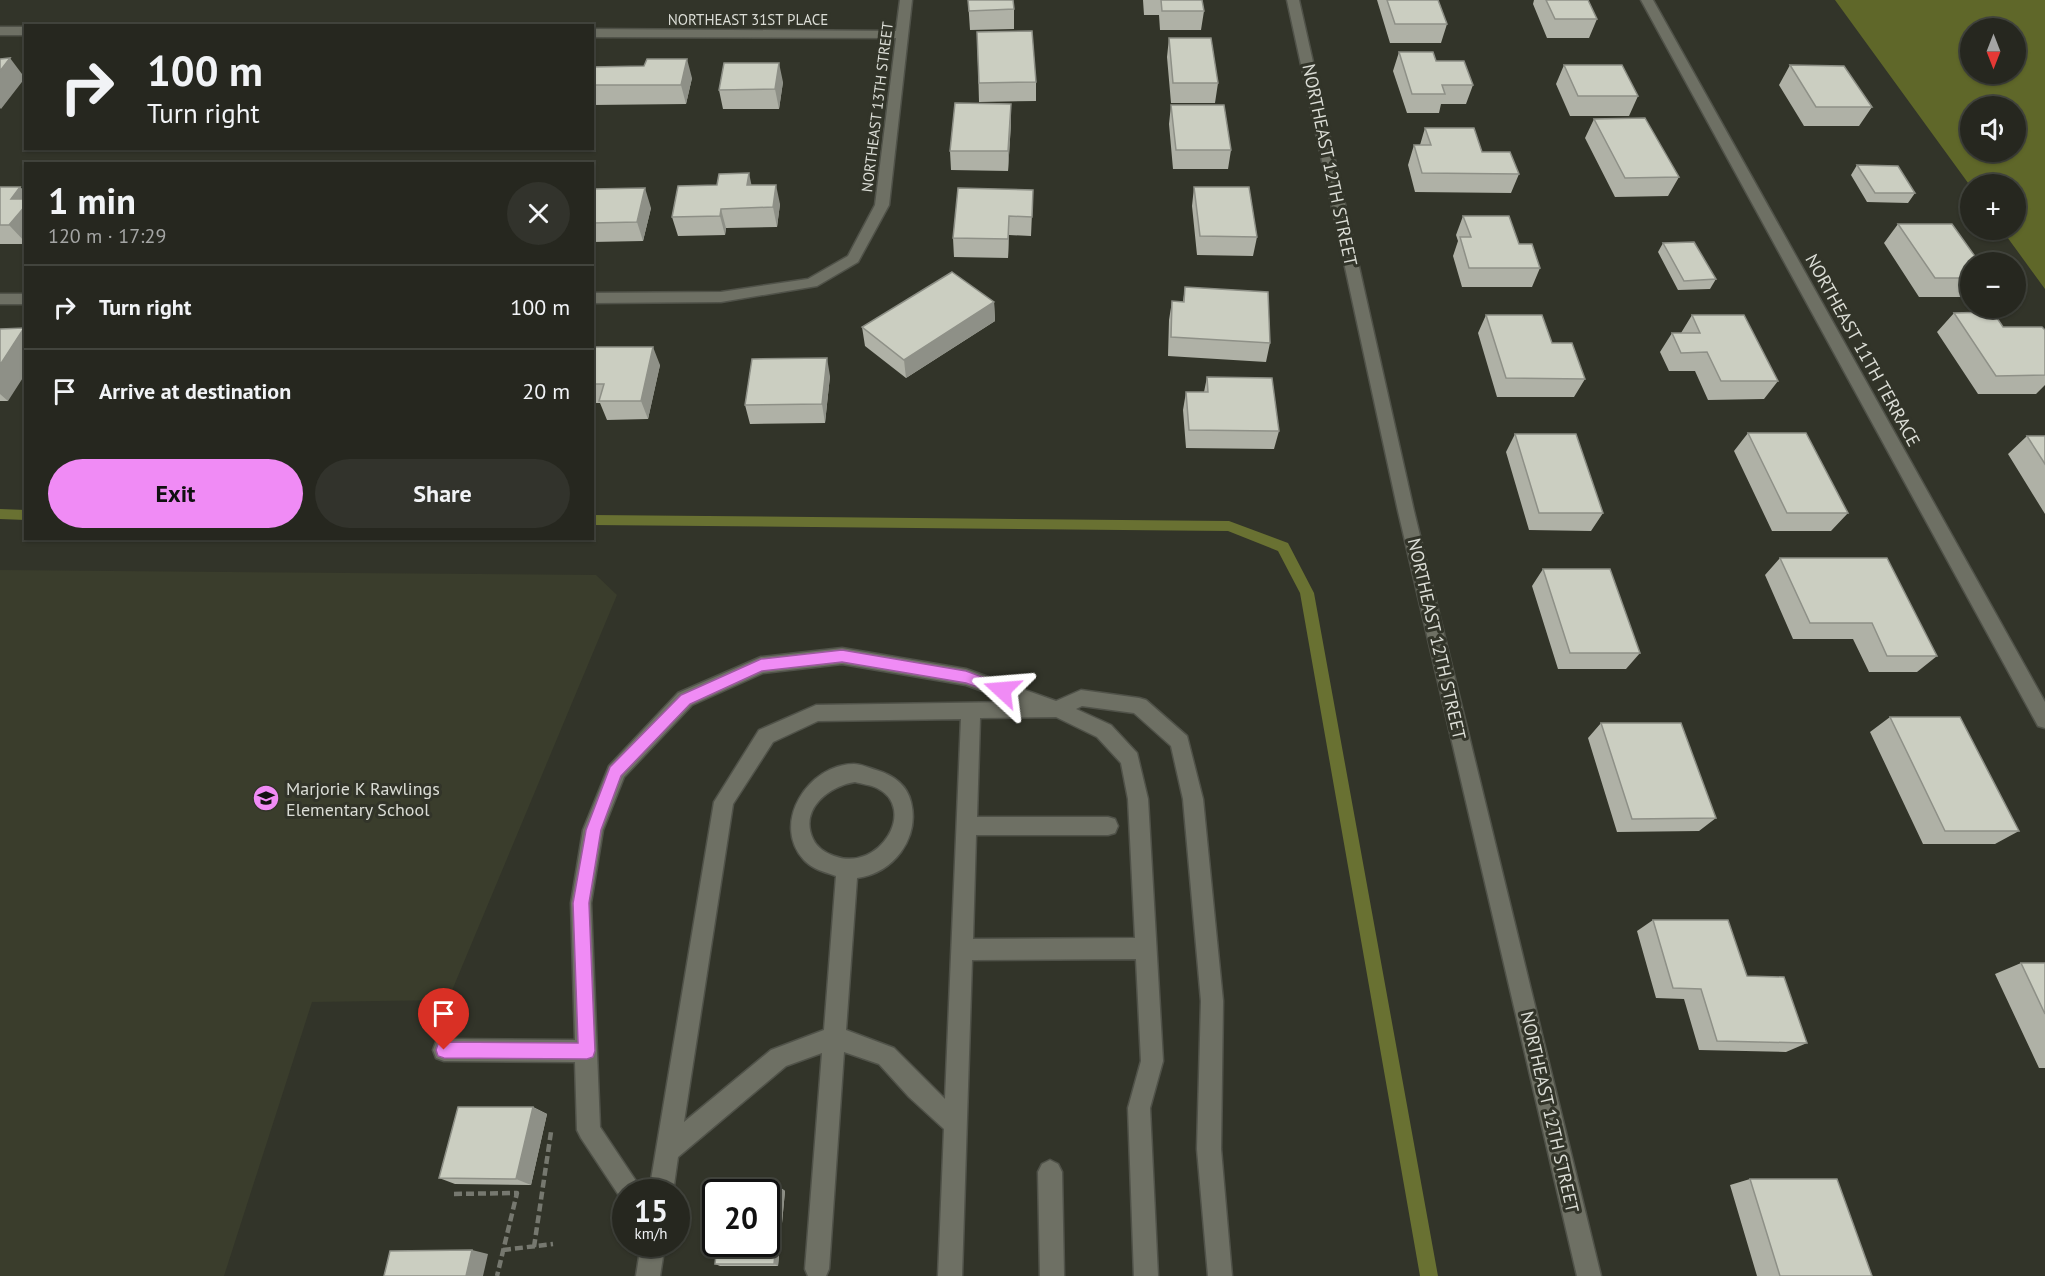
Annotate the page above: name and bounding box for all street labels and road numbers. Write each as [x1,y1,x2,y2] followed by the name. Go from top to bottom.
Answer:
[668,10,828,29] street label: NORTHEAST 31ST PLACE
[857,20,897,193] street label: NORTHEAST 13TH STREET
[1297,62,1363,268] street label: NORTHEAST 12TH STREET
[1800,250,1926,450] street label: NORTHEAST 11TH TERRACE
[1403,536,1471,742] street label: NORTHEAST 12TH STREET
[1516,1009,1584,1215] street label: NORTHEAST 12TH STREET

